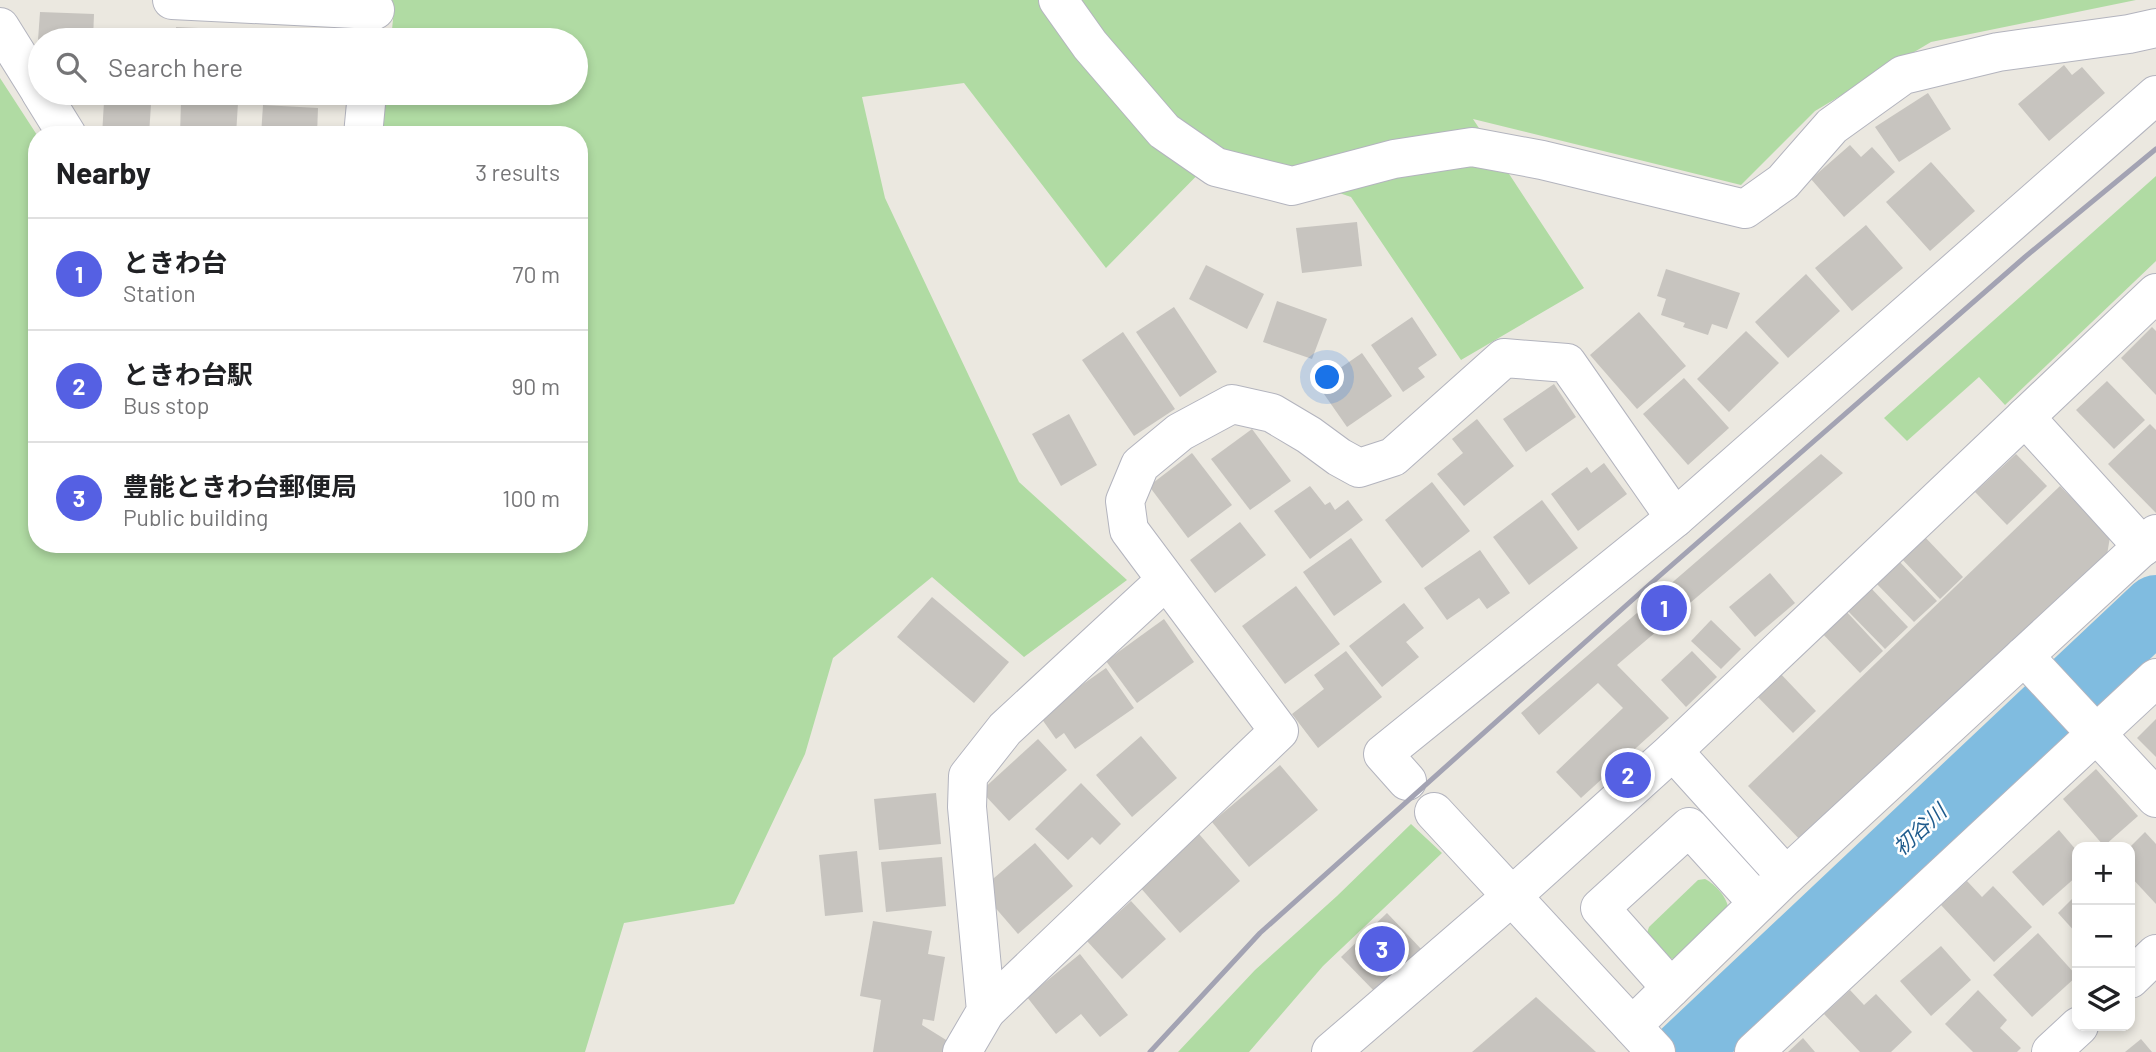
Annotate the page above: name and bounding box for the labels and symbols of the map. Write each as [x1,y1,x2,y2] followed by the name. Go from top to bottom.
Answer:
[1310,360,1344,394] your location
[1641,582,1687,634] pin: 1
[1605,749,1651,801] pin: 2
[1887,797,1952,860] water label: 初谷川
[1359,923,1405,975] pin: 3

